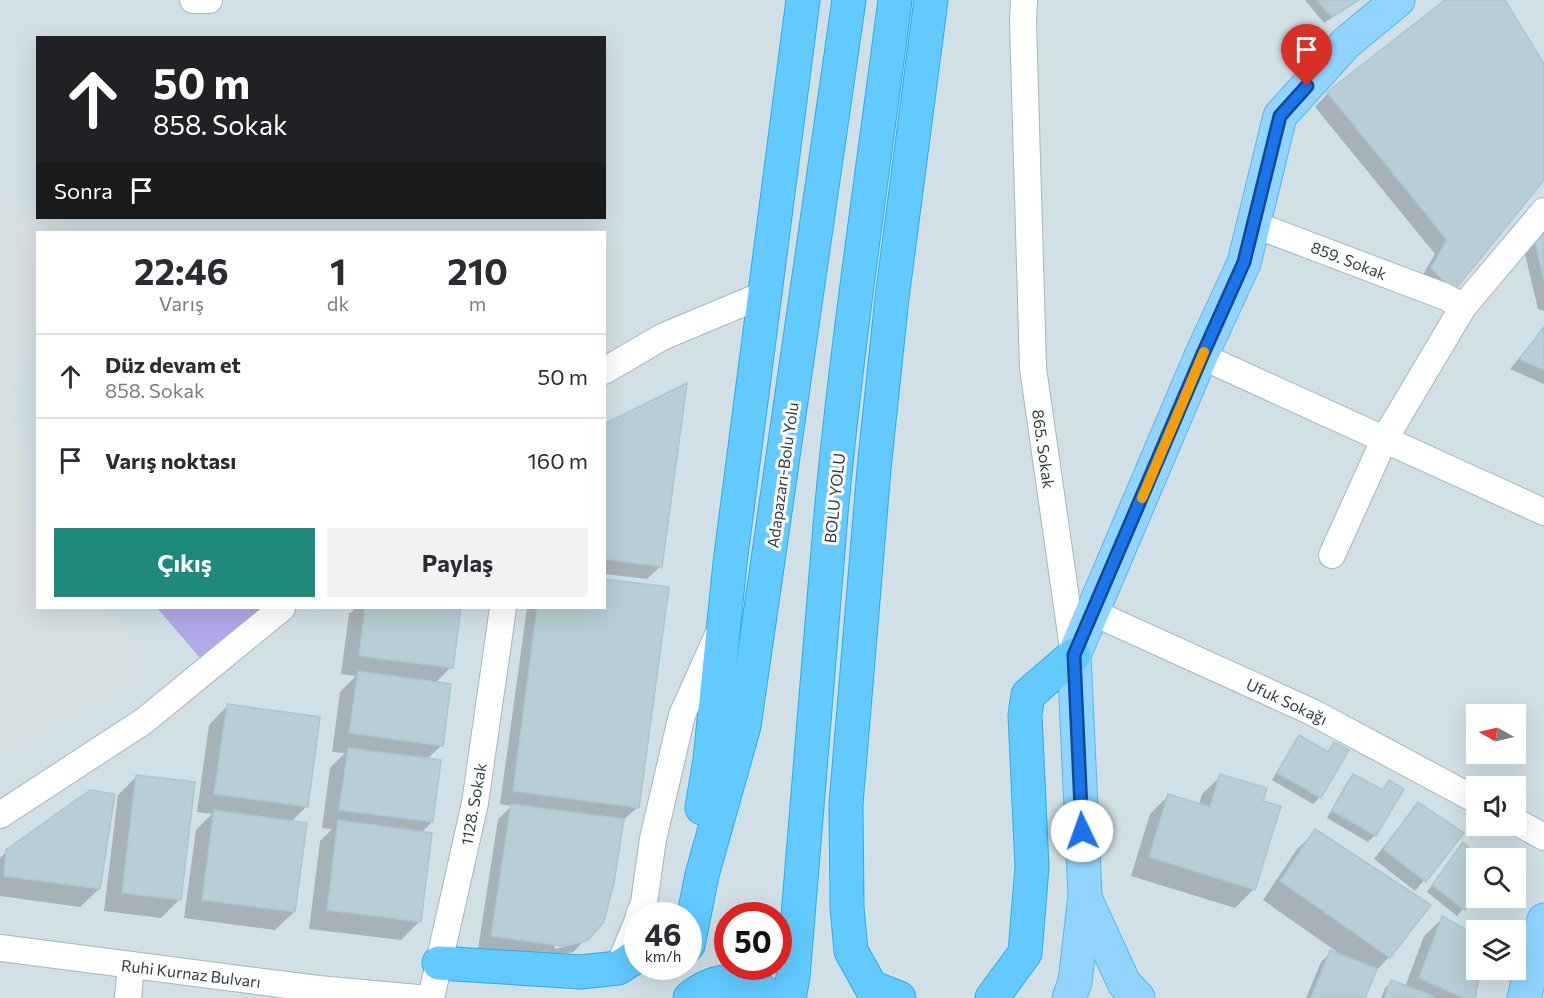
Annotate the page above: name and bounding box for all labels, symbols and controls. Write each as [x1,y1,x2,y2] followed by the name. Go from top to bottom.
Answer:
[1281,24,1332,86] pin
[1290,33,1323,66] icon: arrive
[153,56,250,108] text: 50 m
[54,60,132,138] icon: ahead
[153,108,288,141] text: 858. Sokak
[125,174,158,207] icon: arrive
[54,177,113,204] text: Sonra
[1308,237,1390,283] street label: 859. Sokak
[134,248,229,292] text: 22:46
[330,248,346,292] text: 1
[447,248,508,292] text: 210
[159,291,204,315] text: Varış
[327,291,349,315] text: dk
[469,291,486,315] text: m
[105,351,241,378] text: Düz devam et
[54,360,87,393] icon: ahead
[538,363,588,390] text: 50 m
[105,378,205,402] text: 858. Sokak
[762,401,802,549] street label: Adapazarı-Bolu Yolu
[1029,408,1059,490] street label: 865. Sokak
[54,444,87,477] icon: arrive
[105,447,236,474] text: Varış noktası
[527,447,588,474] text: 160 m
[820,452,848,544] street label: BOLU YOLU
[54,528,315,597] button: Çıkış
[327,528,588,597] button: Paylaş
[1243,674,1331,728] street label: Ufuk Sokağı
[1466,704,1526,764] north arrow
[1466,704,1526,980] map controls
[456,761,490,847] street label: 1128. Sokak
[1466,776,1526,836] button: sound
[1050,799,1114,863] position arrow
[1466,848,1526,908] button: search
[714,902,792,980] speed limit sign: 50
[645,915,681,952] text: 46
[1466,920,1526,980] button: layers
[645,947,681,965] text: km/h
[120,955,262,991] street label: Ruhi Kurnaz Bulvarı

